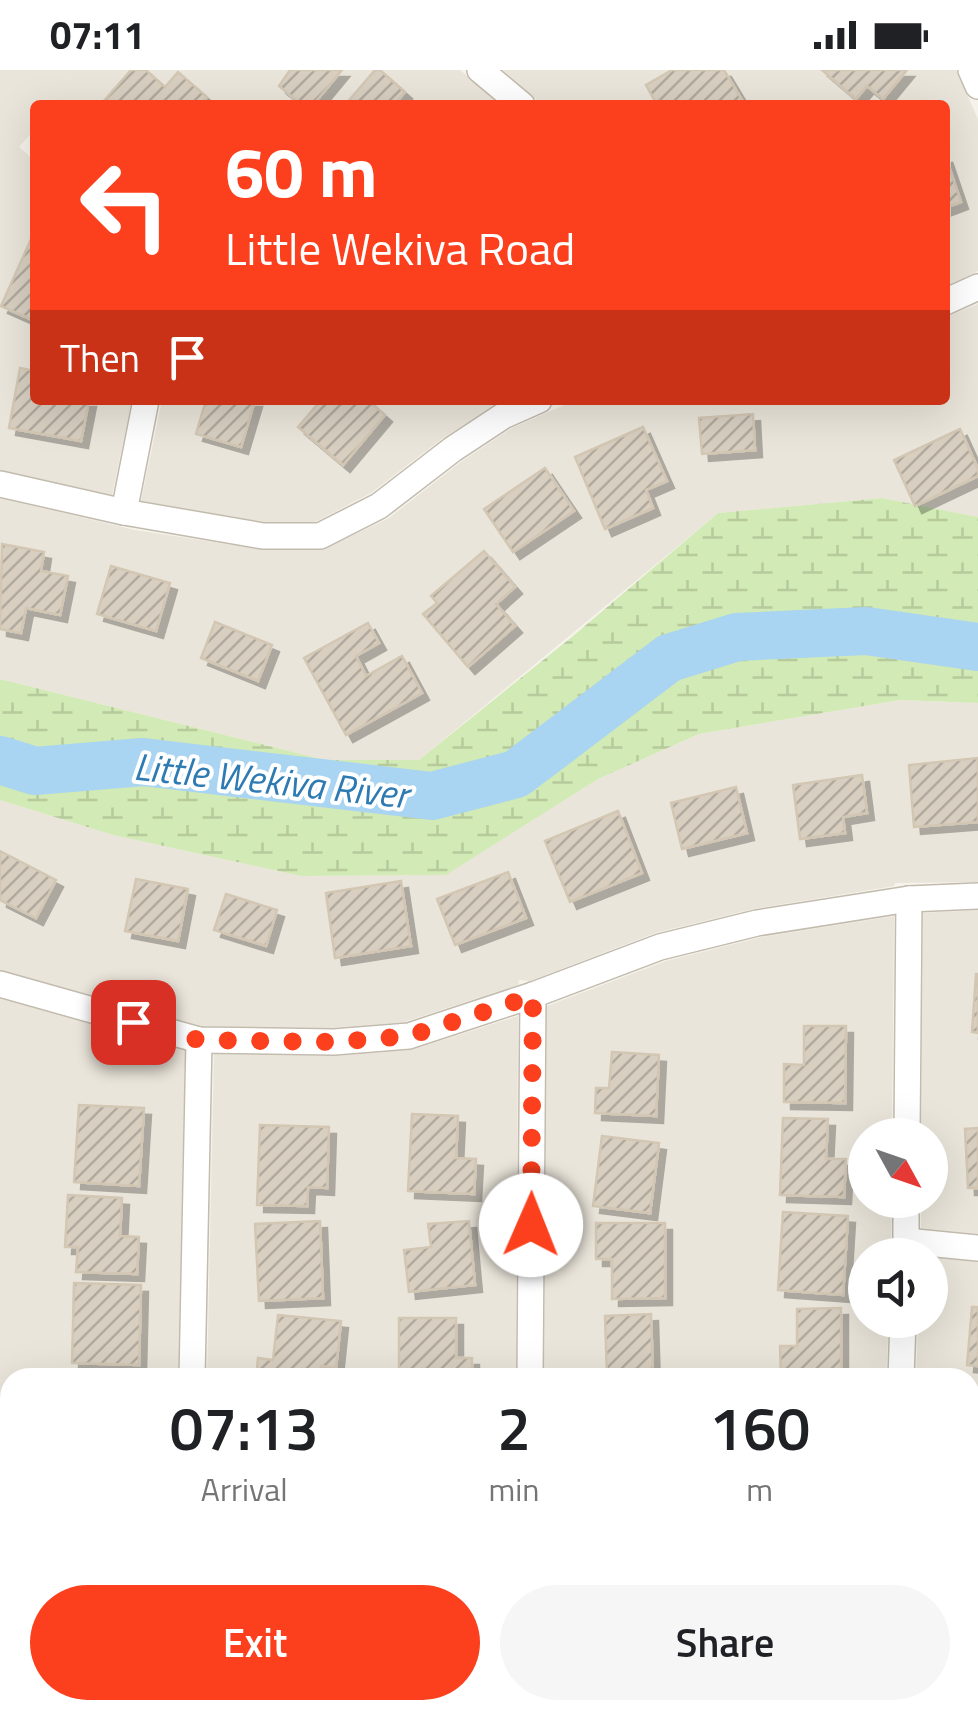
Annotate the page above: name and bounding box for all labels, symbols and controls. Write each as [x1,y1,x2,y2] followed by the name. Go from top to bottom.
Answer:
[50,6,145,64] text: 07:11
[225,118,378,224] text: 60 m
[60,140,190,270] icon: left
[225,214,575,282] text: Little Wekiva Road
[60,329,140,387] text: Then
[160,330,215,385] icon: arrive
[131,737,415,824] water label: Little Wekiva River
[91,980,176,1065] pin
[106,995,161,1050] icon: arrive
[848,1118,948,1218] north arrow
[848,1118,948,1338] map controls
[479,1173,583,1277] position arrow
[848,1238,948,1338] button: sound
[170,1382,319,1473] text: 07:13
[497,1382,531,1473] text: 2
[709,1382,810,1473] text: 160
[201,1465,288,1513] text: Arrival
[488,1465,539,1513] text: min
[746,1465,773,1513] text: m
[30,1585,480,1700] button: Exit
[500,1585,950,1700] button: Share

